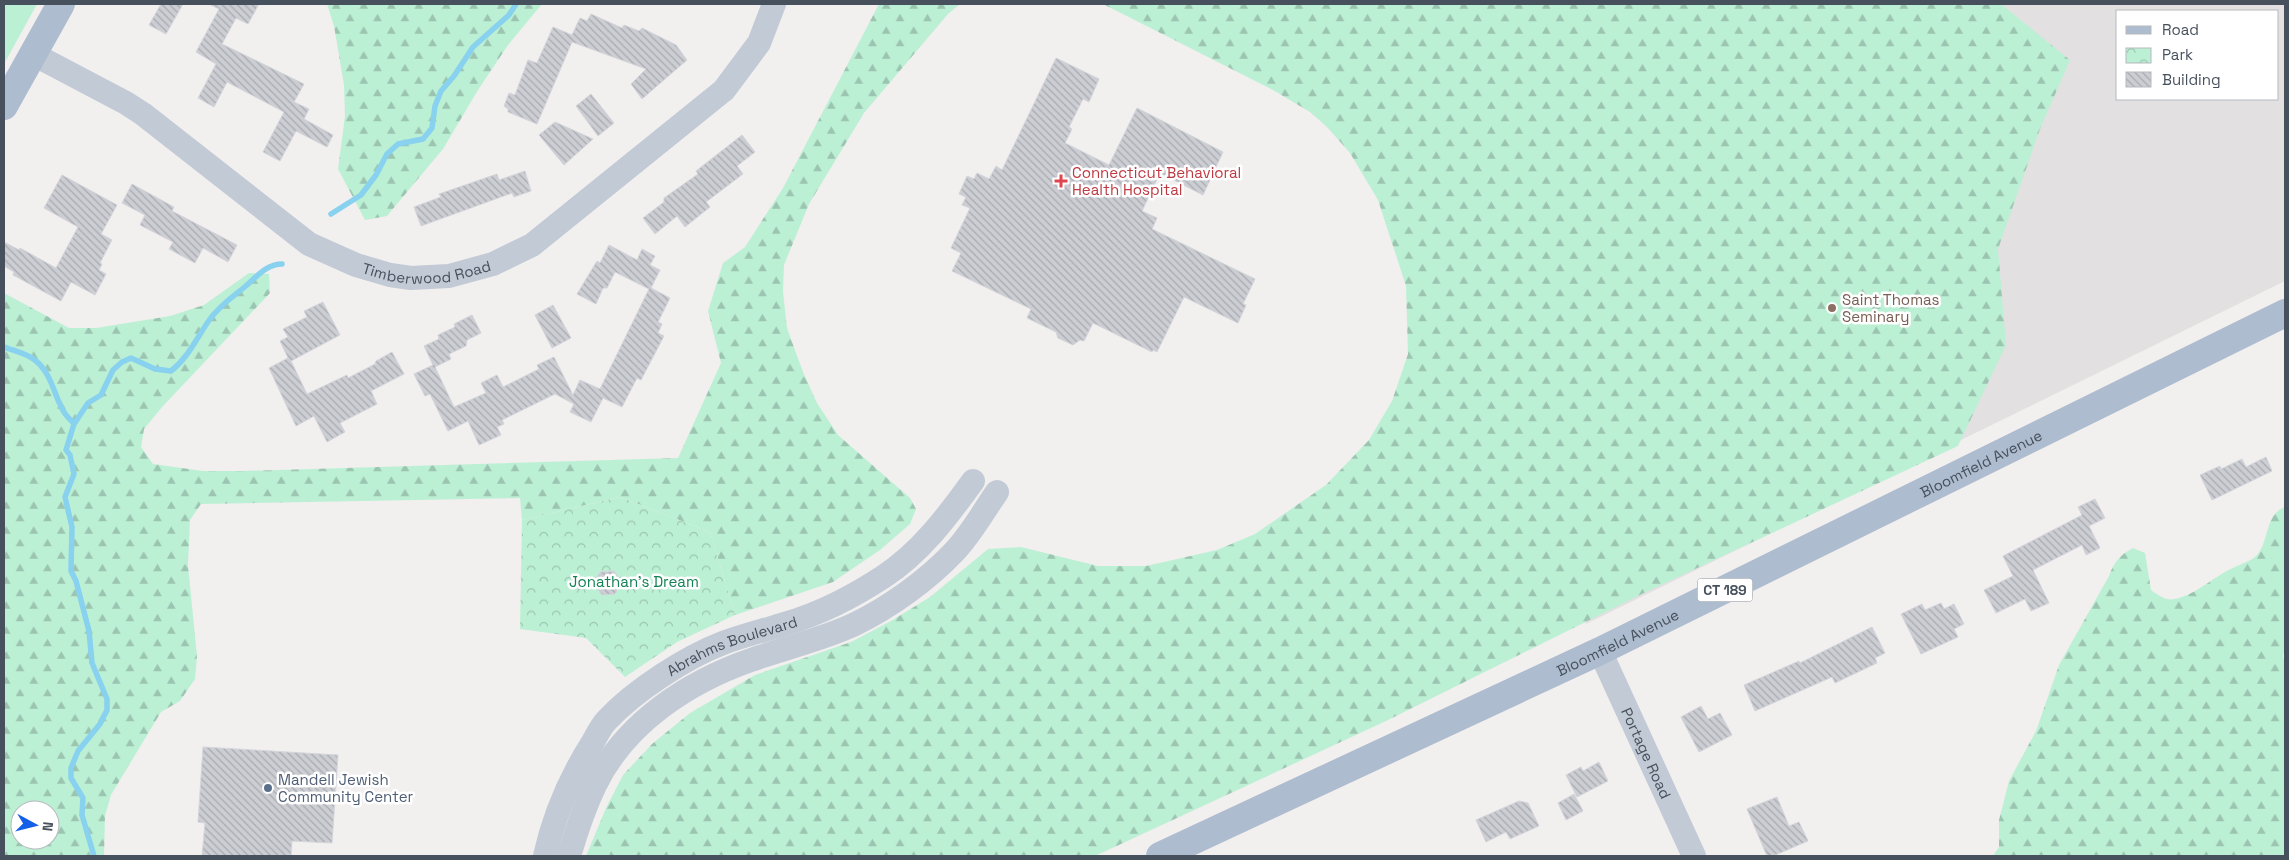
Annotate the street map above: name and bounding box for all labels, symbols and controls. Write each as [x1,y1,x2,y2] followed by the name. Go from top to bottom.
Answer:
[2116,10,2279,100] legend
[2162,20,2199,39] text: Road
[2162,45,2193,64] text: Park
[2162,70,2221,89] text: Building
[1072,163,1241,199] place label: Connecticut Behavioral Health Hospital
[1054,174,1068,188] marker: Connecticut Behavioral Health Hospital
[360,256,493,287] street label: Timberwood Road
[1842,290,1940,326] place label: Saint Thomas Seminary
[1826,302,1838,314] marker: Saint Thomas Seminary
[1917,425,2045,501] street label: Bloomfield Avenue
[569,572,699,591] park label: Jonathan's Dream
[1698,578,1752,602] road number: CT 189
[1553,604,1682,680] street label: Bloomfield Avenue
[663,611,799,680] street label: Abrahms Boulevard
[1618,704,1676,801] street label: Portage Road
[278,770,414,806] place label: Mandell Jewish Community Center
[262,782,274,794] marker: Mandell Jewish Community Center
[10,800,60,850] north arrow
[38,821,57,832] text: N

